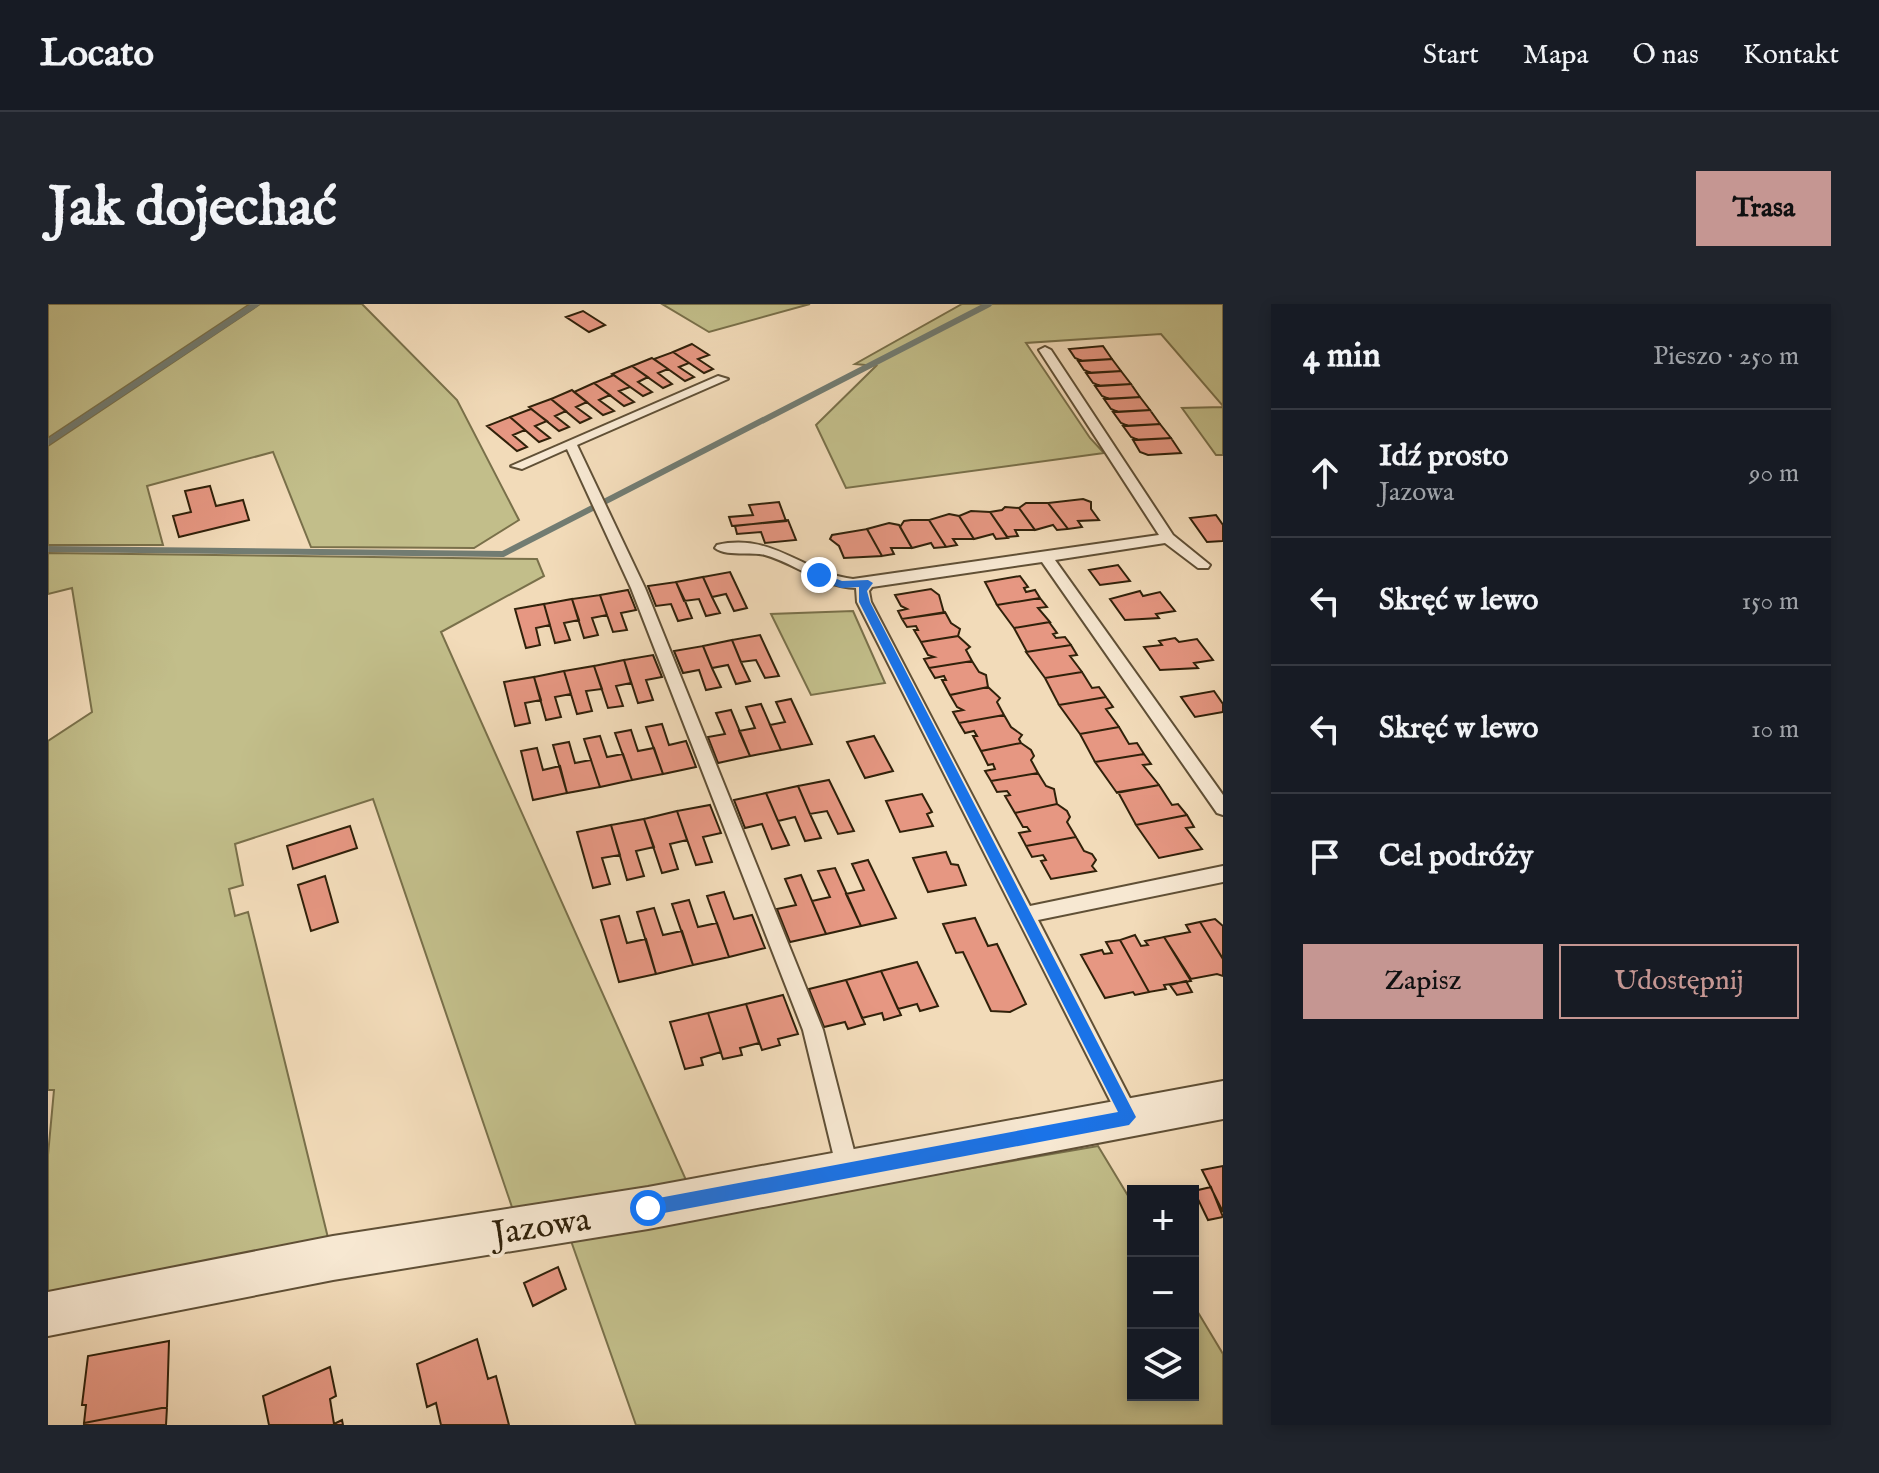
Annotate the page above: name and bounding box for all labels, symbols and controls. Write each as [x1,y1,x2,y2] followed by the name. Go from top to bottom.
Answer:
[40,31,154,79] text: Locato
[1423,38,1479,73] text: Start
[1523,38,1589,73] text: Mapa
[1633,38,1699,73] text: O nas
[1743,38,1839,73] text: Kontakt
[1696,171,1831,246] button: Trasa
[48,173,337,244] text: Jak dojechać
[1303,335,1381,378] text: 4 min
[1653,340,1799,373] text: Pieszo · 250 m
[1379,438,1508,476] text: Idź prosto
[1303,451,1347,495] icon: ahead
[1749,457,1799,490] text: 90 m
[1379,476,1454,509] text: Jazowa
[801,557,837,593] route end
[1303,579,1347,623] icon: left
[1379,582,1538,620] text: Skręć w lewo
[1741,585,1799,618] text: 150 m
[1303,707,1347,751] icon: left
[1379,710,1538,748] text: Skręć w lewo
[1751,713,1799,746] text: 10 m
[1303,835,1347,879] icon: arrive
[1379,838,1533,876] text: Cel podróży
[1303,944,1543,1019] button: Zapisz
[1559,944,1799,1019] button: Udostępnij
[1127,1185,1199,1401] map controls
[1127,1185,1199,1257] button: +
[630,1190,666,1226] route start
[485,1198,594,1257] street label: Jazowa
[1127,1257,1199,1329] button: −
[1127,1329,1199,1401] button: layers

